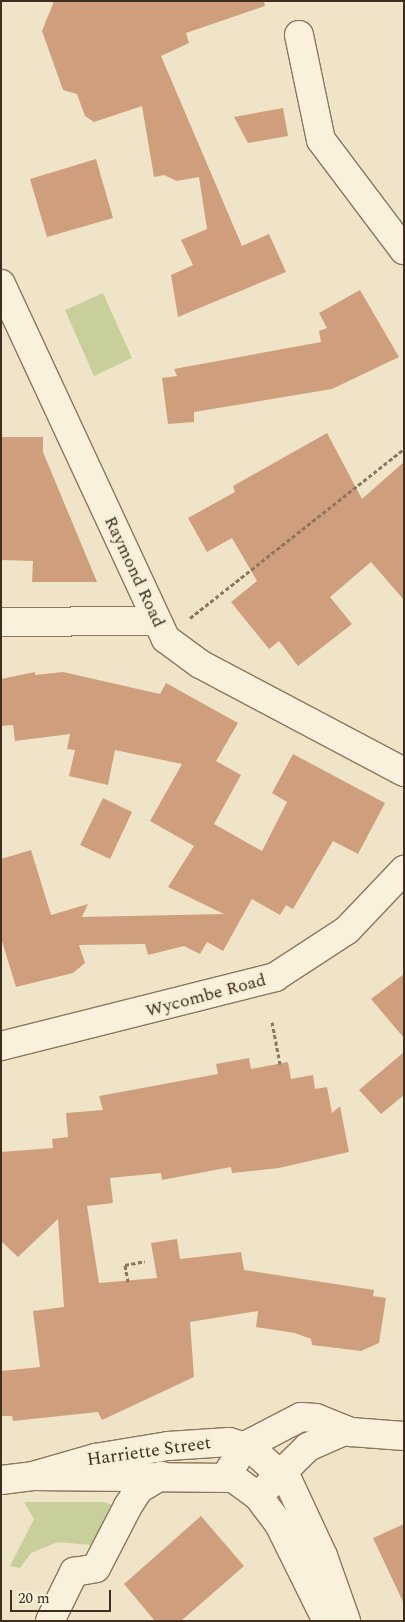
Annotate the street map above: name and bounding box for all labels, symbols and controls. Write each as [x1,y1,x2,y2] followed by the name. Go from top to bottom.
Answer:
[99,513,169,631] street label: Raymond Road
[143,970,269,1022] street label: Wycombe Road
[86,1433,212,1471] street label: Harriette Street
[12,1580,114,1612] scale bar
[18,1587,50,1610] text: 20 m

